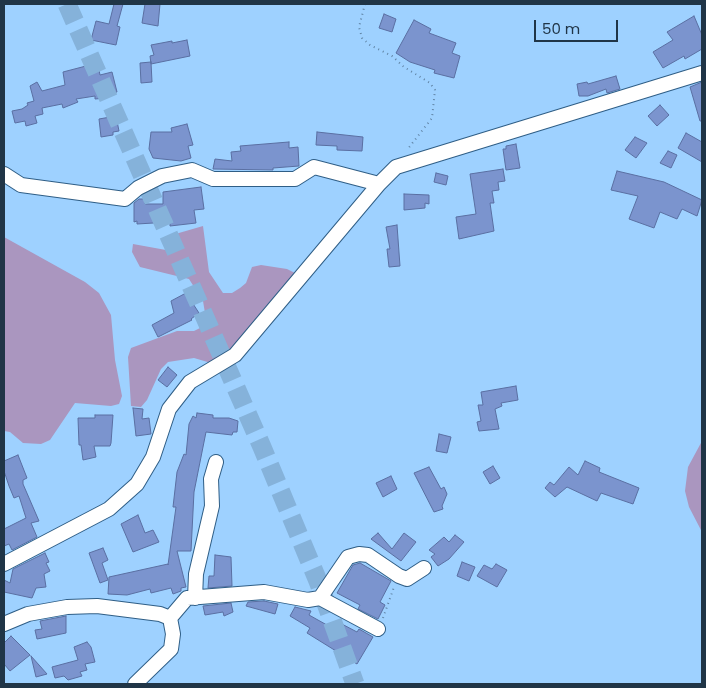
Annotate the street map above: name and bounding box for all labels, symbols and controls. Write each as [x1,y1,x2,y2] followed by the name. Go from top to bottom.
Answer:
[536,10,620,42] scale bar
[542,18,580,39] text: 50 m

